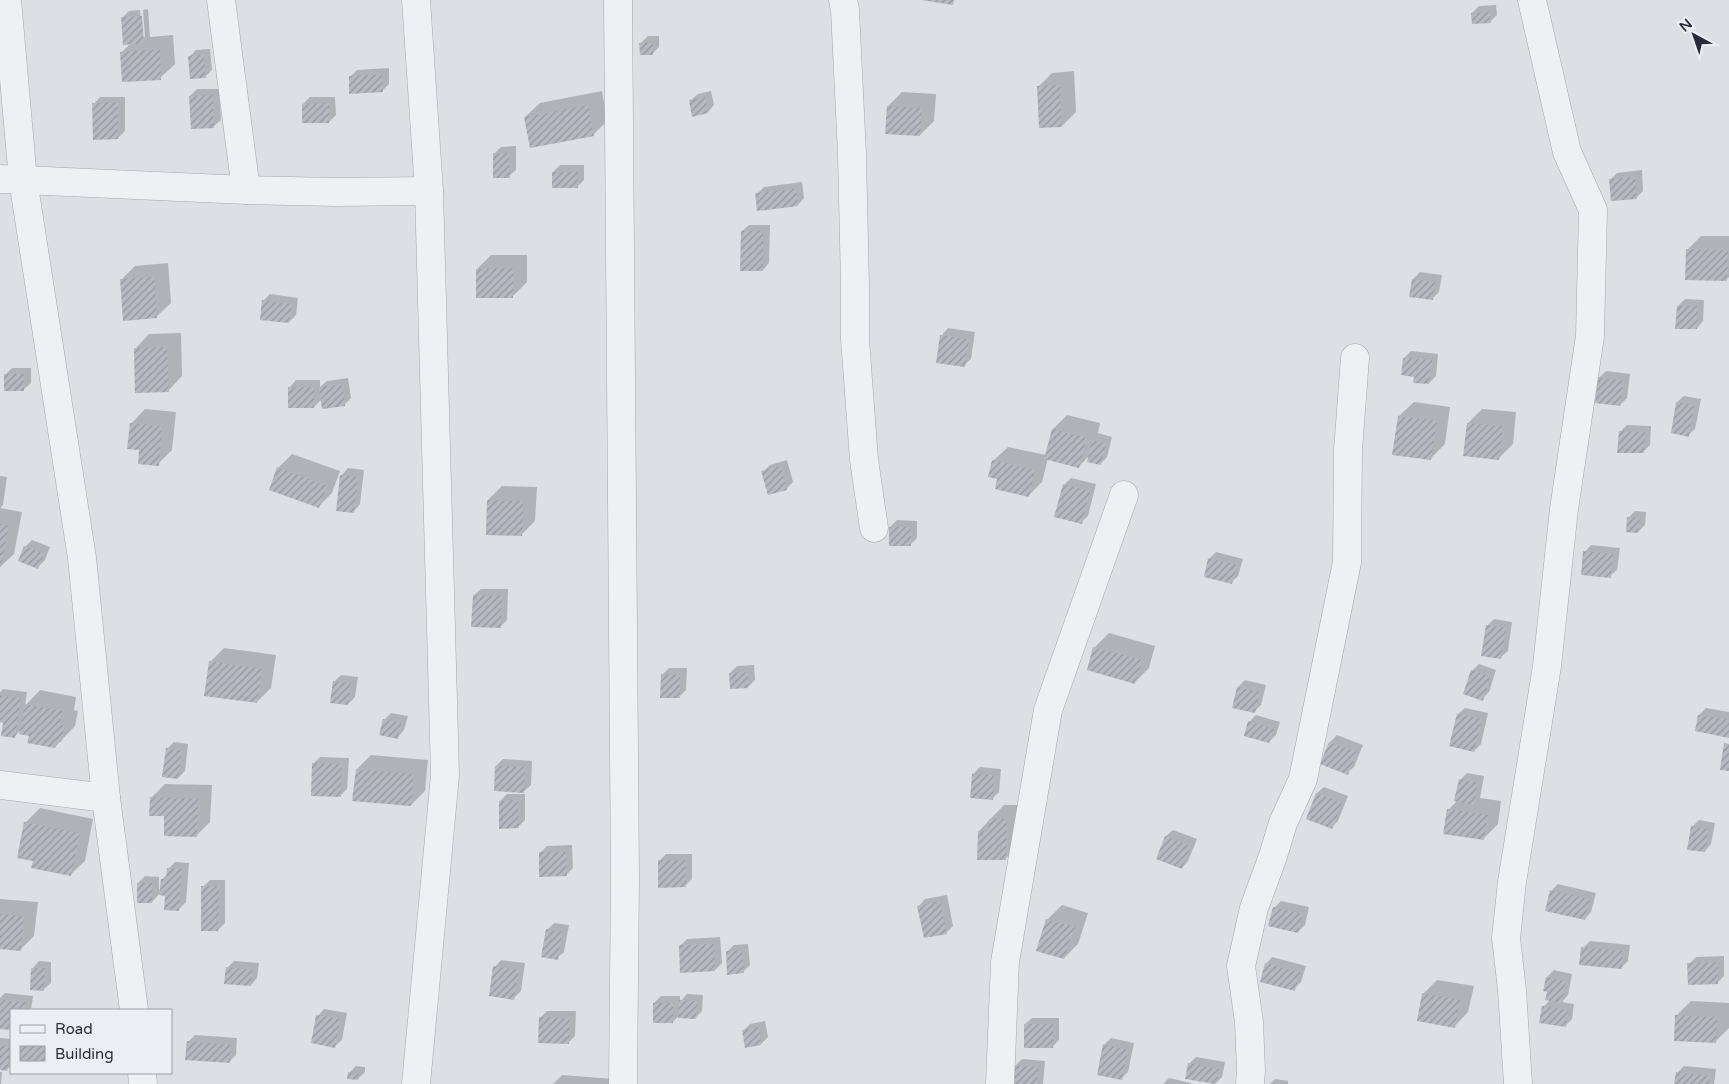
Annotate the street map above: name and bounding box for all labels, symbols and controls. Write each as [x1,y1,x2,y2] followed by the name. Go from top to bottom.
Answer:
[1669,10,1719,60] north arrow
[1676,15,1696,36] text: N
[10,1009,172,1074] legend
[55,1020,93,1038] text: Road
[55,1045,114,1063] text: Building

